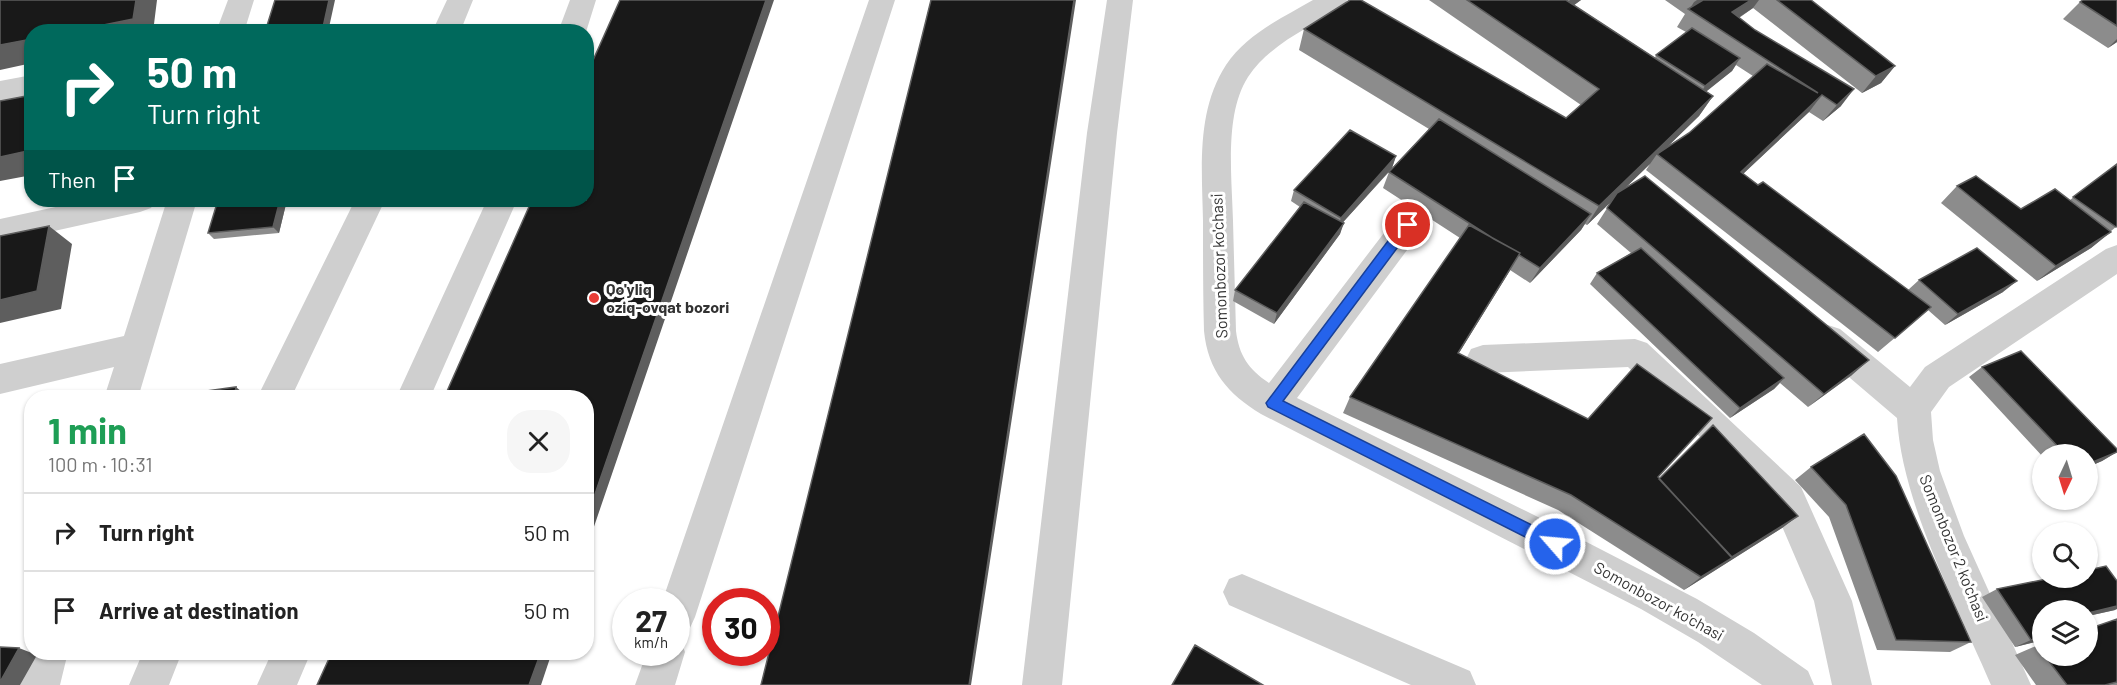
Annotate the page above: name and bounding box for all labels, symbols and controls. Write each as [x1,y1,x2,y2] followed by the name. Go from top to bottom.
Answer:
[147,46,237,96] text: 50 m
[48,48,126,126] icon: right
[147,97,261,129] text: Turn right
[108,162,141,195] icon: arrive
[48,166,96,192] text: Then
[1206,193,1231,339] street label: Somonbozor ko'chasi
[1382,199,1433,250] pin
[1391,208,1424,241] icon: arrive
[606,279,729,316] place label: Qo'yliq oziq-ovqat bozori
[587,291,601,305] marker: Qo'yliq oziq-ovqat bozori
[48,408,127,451] text: 1 min
[507,410,570,473] button: close
[2032,444,2098,510] north arrow
[2032,444,2098,666] map controls
[48,452,153,476] text: 100 m · 10:31
[1916,471,1993,624] street label: Somonbozor 2 ko'chasi
[1523,512,1587,576] position arrow
[48,516,81,549] icon: right
[99,519,194,545] text: Turn right
[524,519,570,545] text: 50 m
[2032,522,2098,588] button: search
[1591,557,1727,644] street label: Somonbozor ko'chasi
[702,588,780,666] speed limit sign: 30
[48,594,81,627] icon: arrive
[99,597,298,623] text: Arrive at destination
[524,597,570,623] text: 50 m
[2032,600,2098,666] button: layers
[635,602,667,638] text: 27
[634,633,668,651] text: km/h

